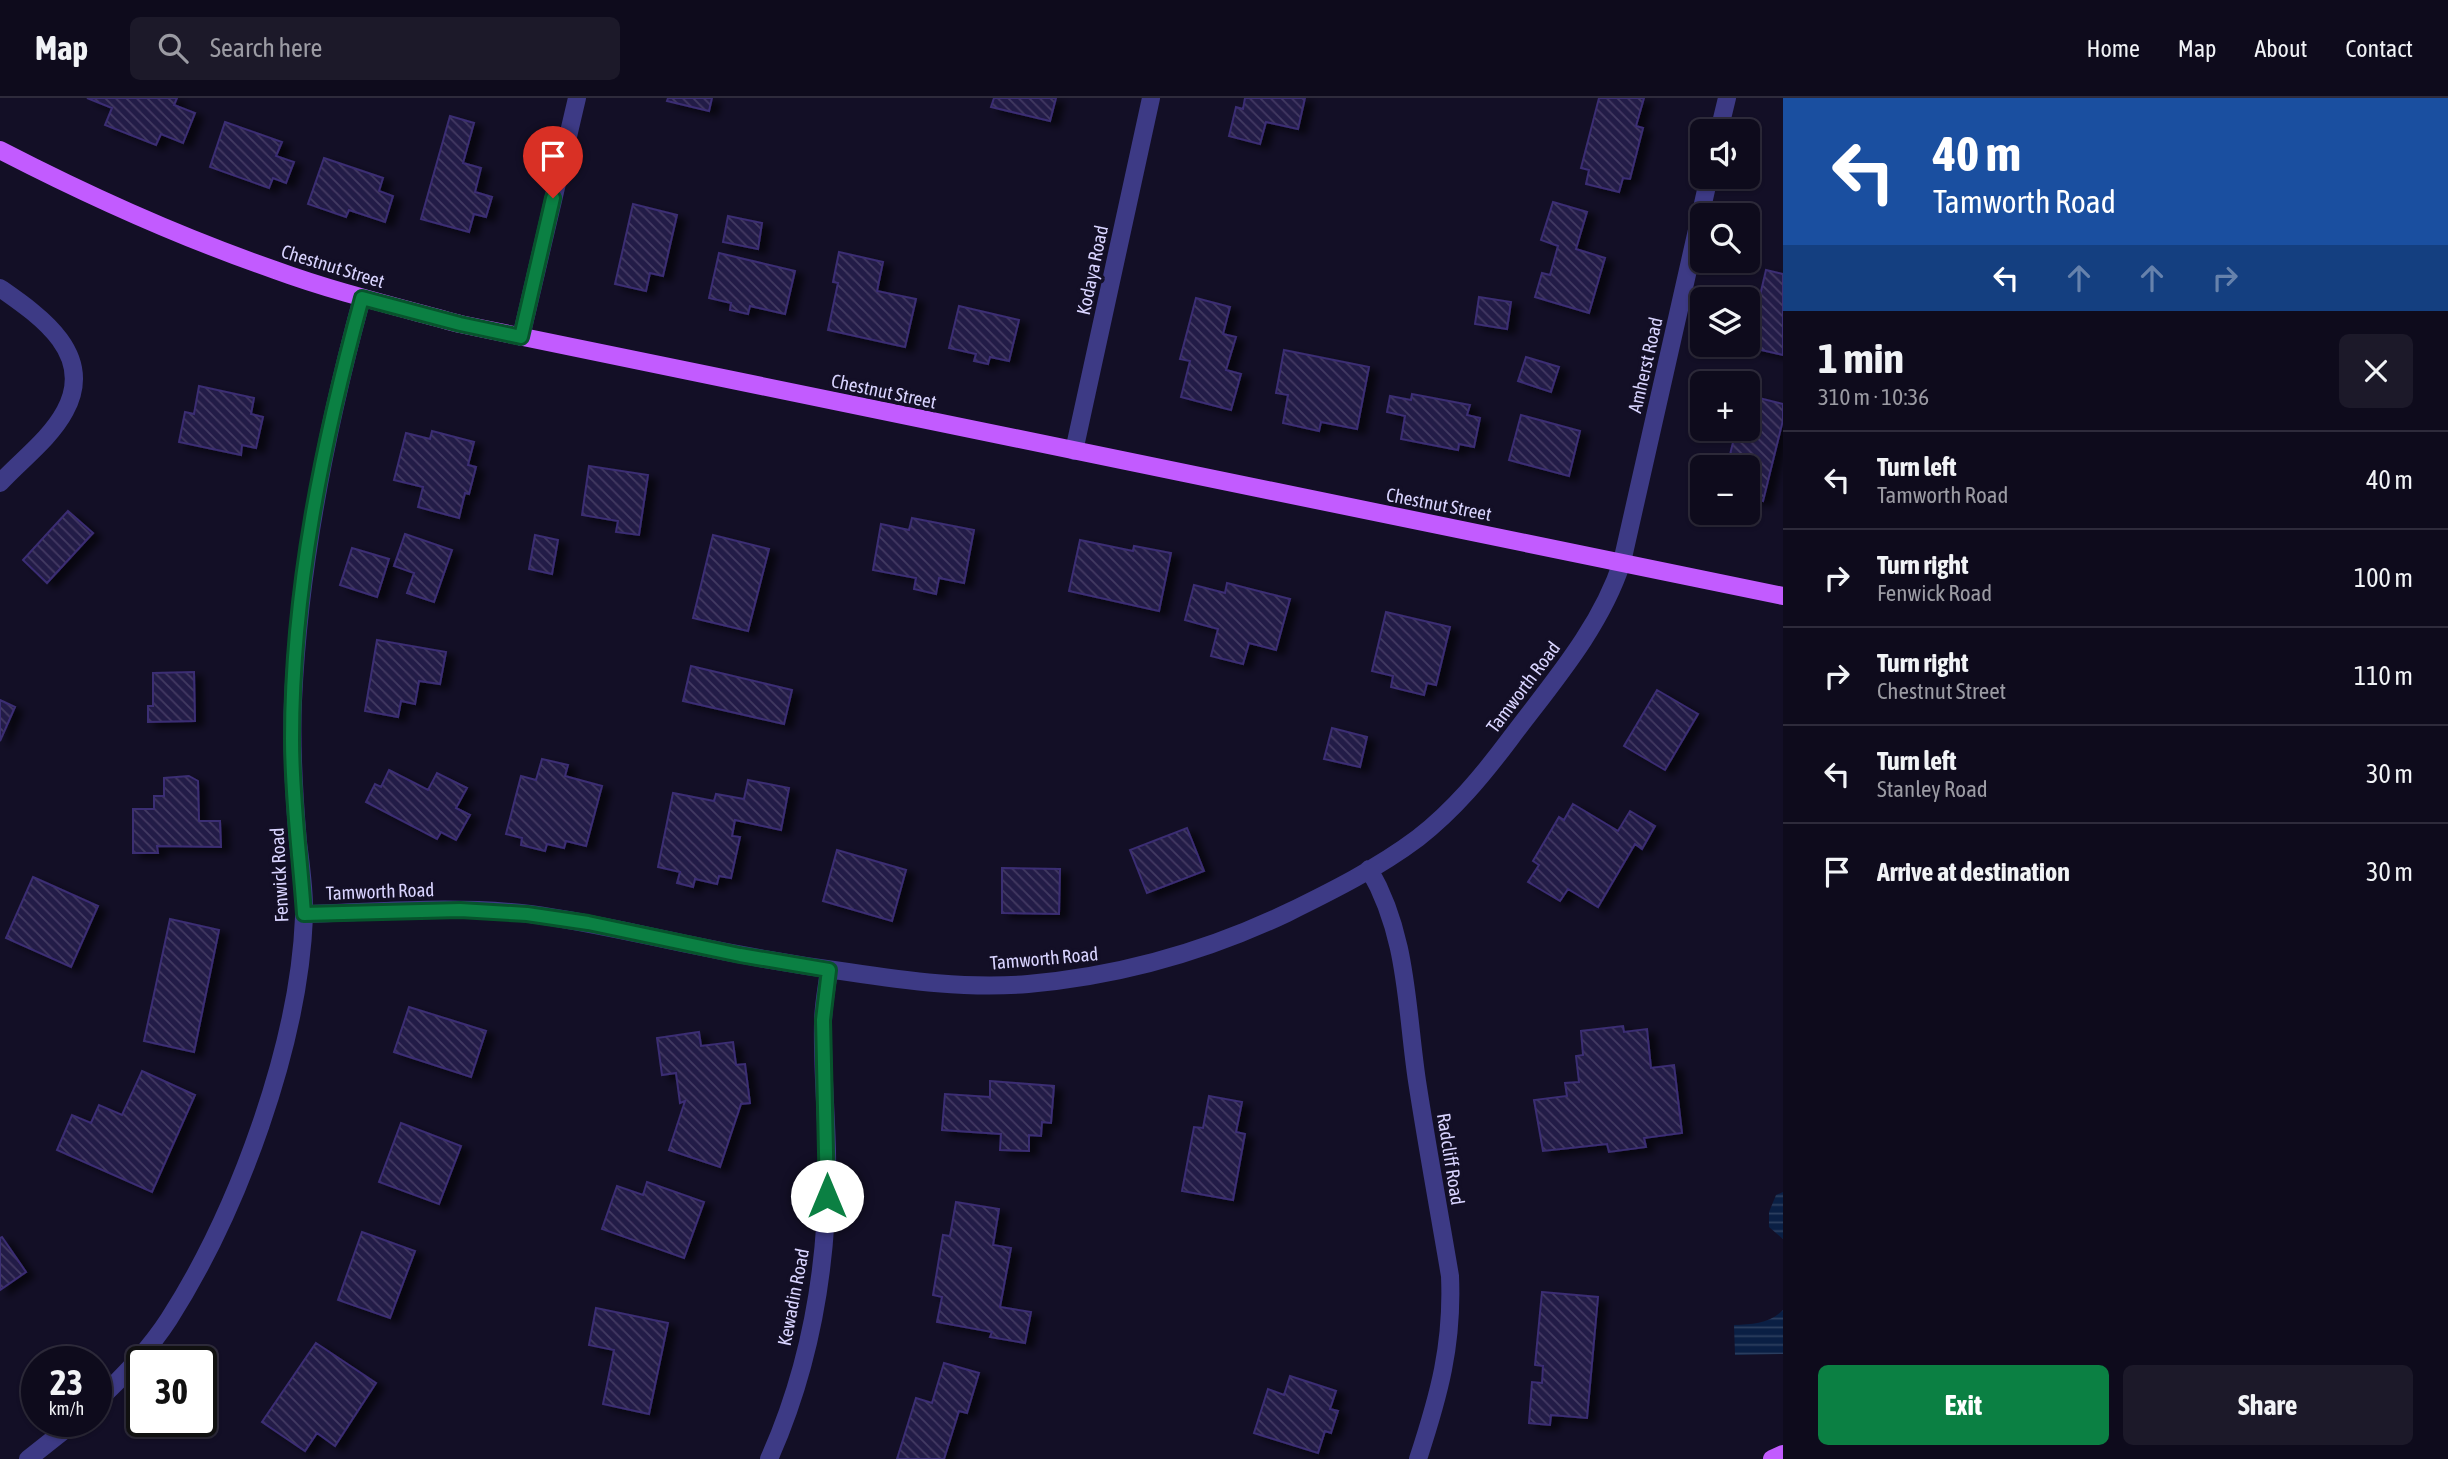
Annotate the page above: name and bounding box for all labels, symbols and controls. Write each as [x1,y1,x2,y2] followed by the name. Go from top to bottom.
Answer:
[130,17,620,80] search box
[35,29,88,67] text: Map
[154,29,192,67] icon: search
[210,33,322,63] text: Search here
[2086,35,2140,62] text: Home
[2178,35,2216,62] text: Map
[2254,35,2307,62] text: About
[2345,35,2413,62] text: Contact
[1690,119,1760,525] map controls
[1690,119,1760,189] button: sound
[1933,125,2021,181] text: 40 m
[523,126,583,198] pin
[1818,126,1909,217] icon: left
[534,137,572,175] icon: arrive
[1933,183,2116,220] text: Tamworth Road
[1690,203,1760,273] button: search
[1072,223,1112,317] street label: Kodaya Road
[279,240,387,292] street label: Chestnut Street
[1987,259,2025,297] icon: left
[2060,259,2098,297] icon: ahead
[2133,259,2171,297] icon: ahead
[2206,259,2244,297] icon: right
[1690,287,1760,357] button: layers
[1623,315,1667,415] street label: Amherst Road
[1818,334,1904,382] text: 1 min
[2339,334,2413,408] button: close
[830,369,938,413] street label: Chestnut Street
[1690,371,1760,441] button: +
[1818,384,1929,410] text: 310 m · 10:36
[1877,452,1957,482] text: Turn left
[1690,455,1760,525] button: −
[1818,461,1856,499] icon: left
[2366,465,2413,495] text: 40 m
[1877,482,2008,508] text: Tamworth Road
[1385,483,1493,525] street label: Chestnut Street
[1877,550,1968,580] text: Turn right
[1818,559,1856,597] icon: right
[2354,563,2413,593] text: 100 m
[1877,580,1992,606] text: Fenwick Road
[1482,637,1564,737] street label: Tamworth Road
[1877,648,1968,678] text: Turn right
[1818,657,1856,695] icon: right
[2354,661,2413,691] text: 110 m
[1877,678,2006,704] text: Chestnut Street
[1877,746,1957,776] text: Turn left
[1818,755,1856,793] icon: left
[2366,759,2413,789] text: 30 m
[1877,776,1988,802] text: Stanley Road
[266,827,292,923] street label: Fenwick Road
[1818,853,1856,891] icon: arrive
[1877,857,2070,887] text: Arrive at destination
[2366,857,2413,887] text: 30 m
[325,878,435,904] street label: Tamworth Road
[989,942,1099,974] street label: Tamworth Road
[1433,1111,1469,1207] street label: Radcliff Road
[790,1159,864,1233] position arrow
[773,1246,813,1348] street label: Kewadin Road
[126,1346,217,1437] speed limit sign: 30
[50,1362,83,1402] text: 23
[1818,1365,2109,1445] button: Exit
[2123,1365,2413,1445] button: Share
[49,1398,84,1419] text: km/h

